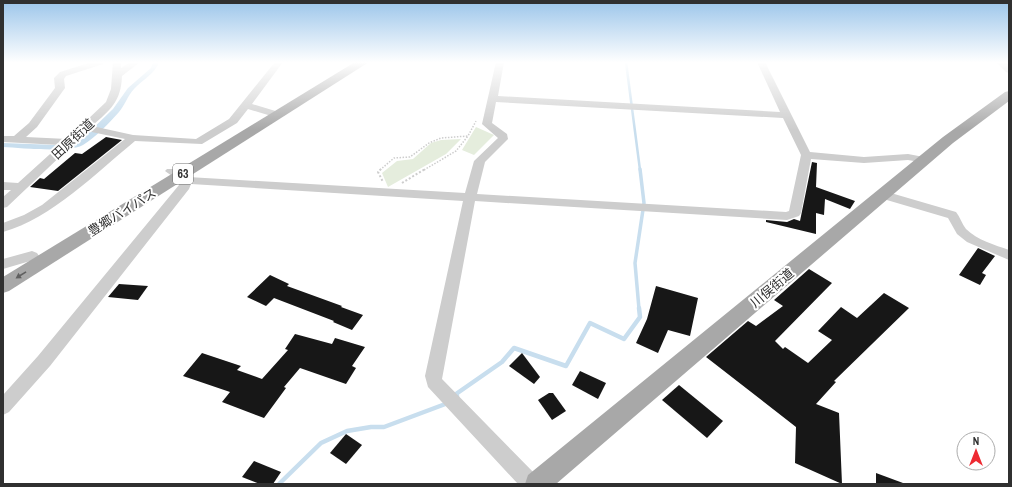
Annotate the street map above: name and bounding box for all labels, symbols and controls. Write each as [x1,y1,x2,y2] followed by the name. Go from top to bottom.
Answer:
[48,115,98,163] street label: 田原街道
[173,164,193,184] road number: 63
[85,184,159,240] street label: 豊郷バイパス
[747,265,797,311] street label: 川俣街道
[16,271,26,279] one-way arrow
[956,431,996,471] north arrow
[973,434,979,448] text: N

